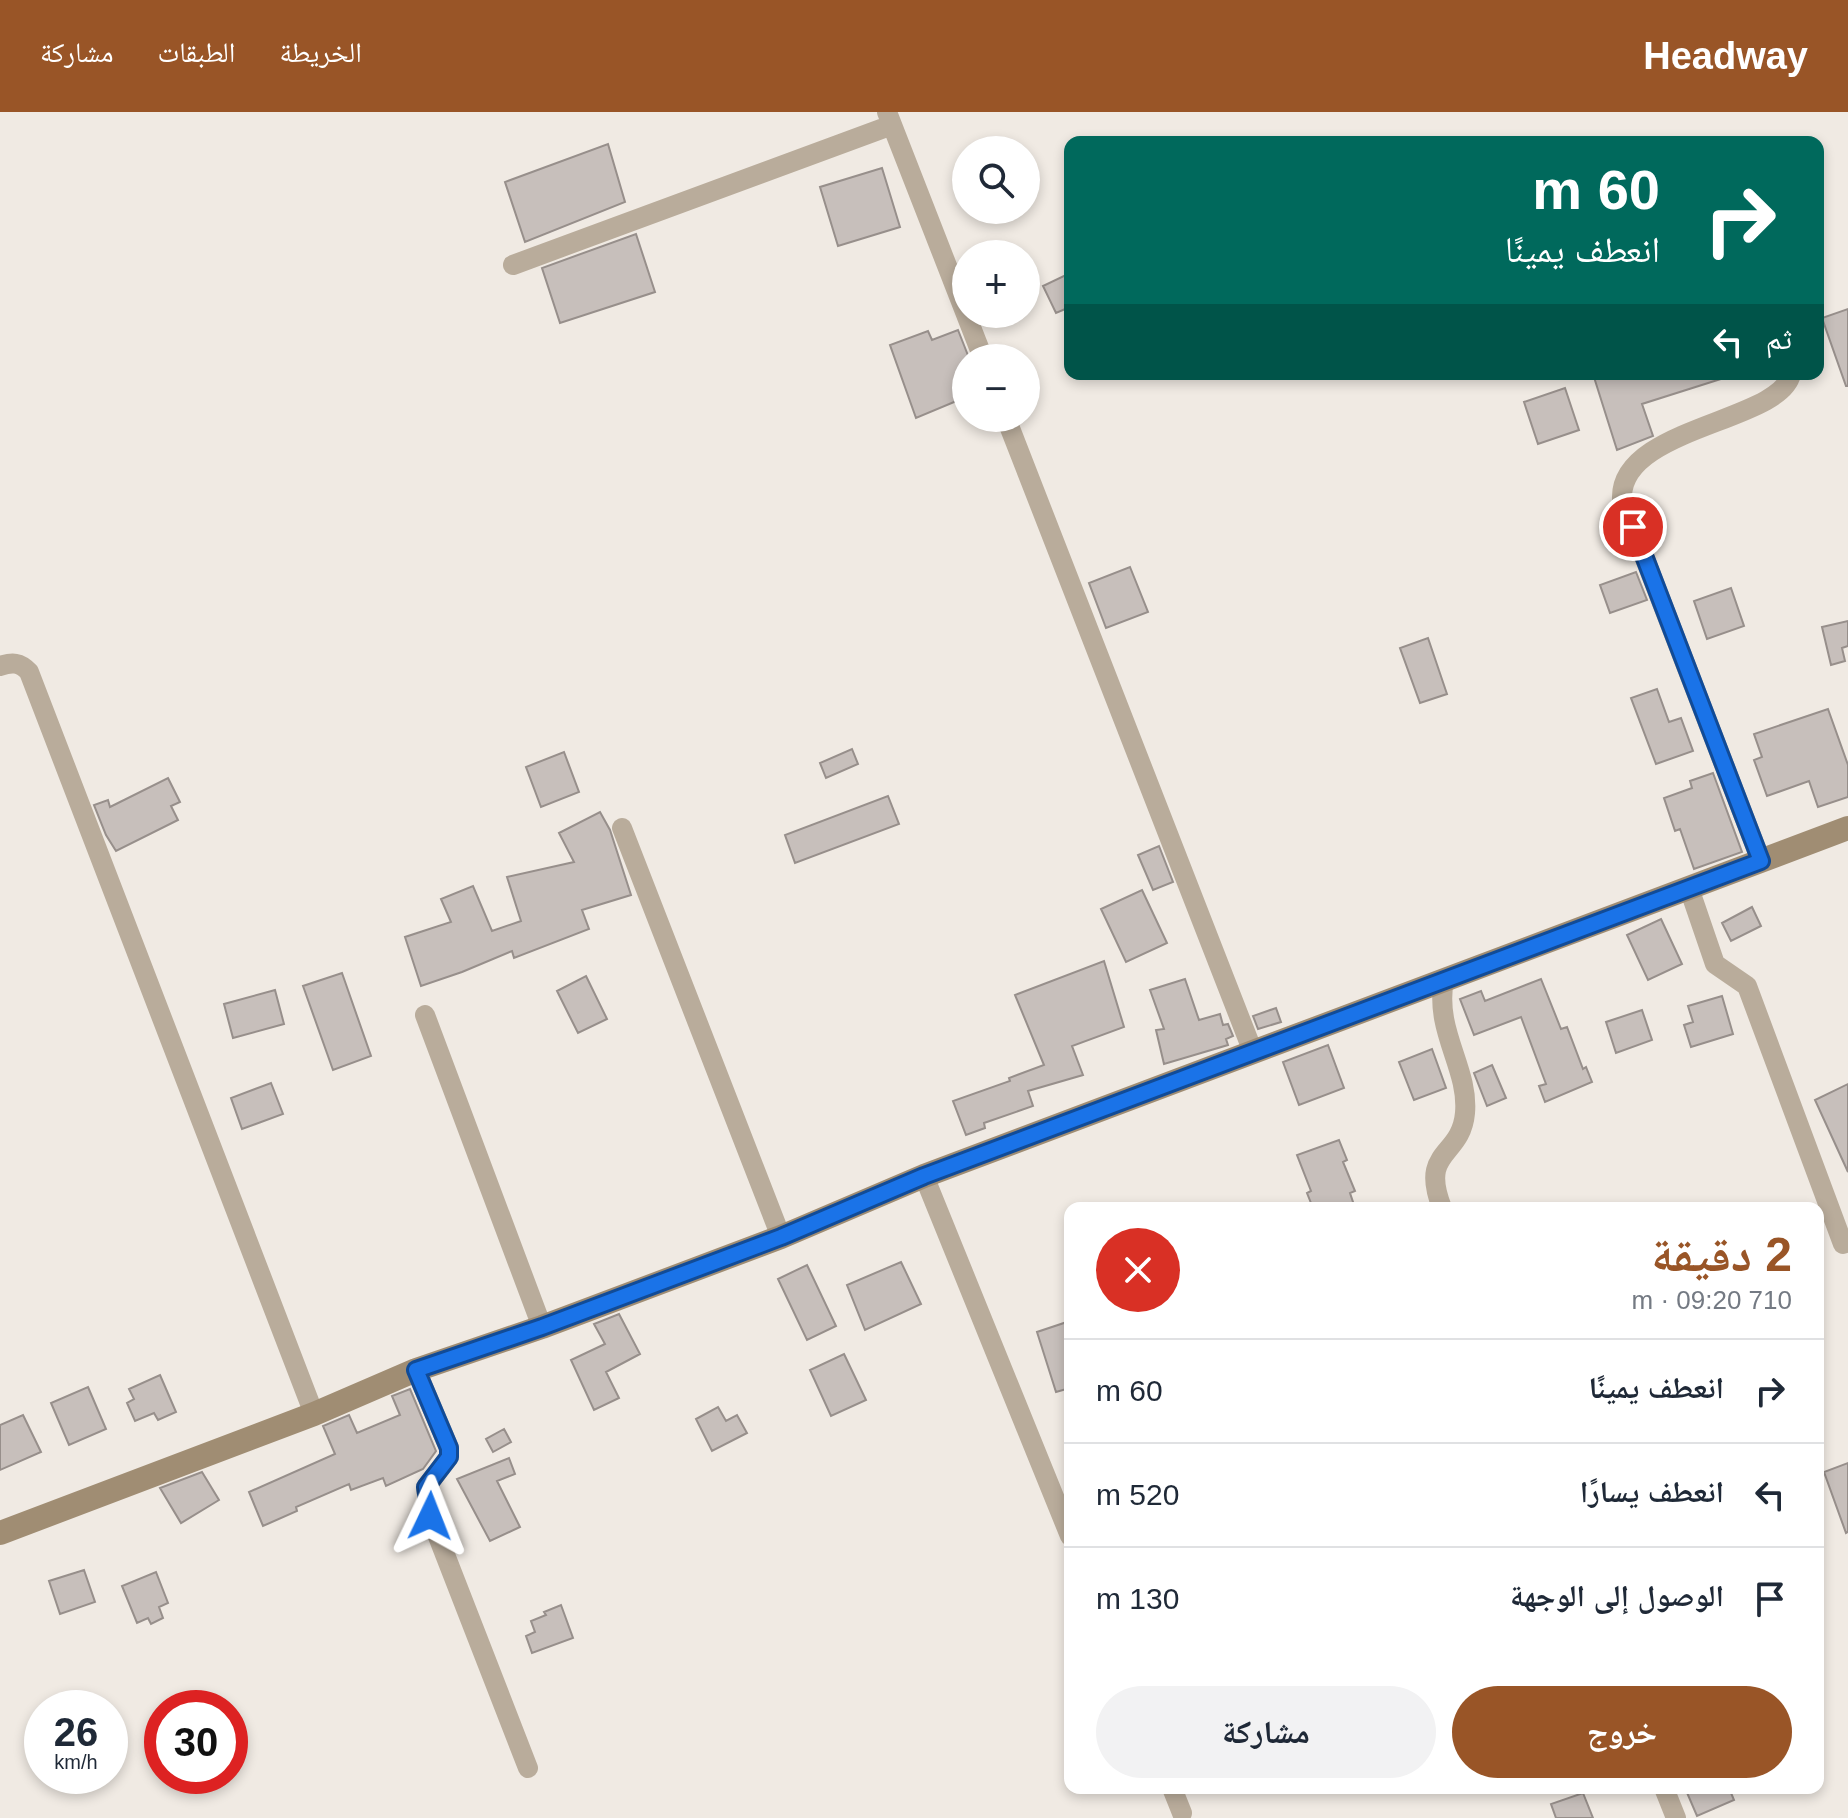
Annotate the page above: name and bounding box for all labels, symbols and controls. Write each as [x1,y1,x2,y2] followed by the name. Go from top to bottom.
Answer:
[1643,35,1808,77] text: Headway
[40,37,114,68] text: مشاركة
[158,37,235,68] text: الطبقات
[279,37,362,68] text: الخريطة
[952,136,1040,432] map controls
[952,136,1040,224] button: search
[1532,158,1660,221] text: 60 m
[1688,168,1792,272] icon: right
[1505,229,1660,270] text: انعطف يمينًا
[952,240,1040,328] button: +
[1706,320,1750,364] icon: left
[1766,322,1792,355] text: ثم
[952,344,1040,432] button: −
[1599,493,1667,561] pin
[1611,505,1655,549] icon: arrive
[1096,1228,1180,1312] button: close
[1651,1228,1792,1281] text: 2 دقيقة
[1632,1285,1792,1315] text: 710 m · 09:20
[1748,1369,1792,1413] icon: right
[1588,1371,1724,1404] text: انعطف يمينًا
[1096,1374,1163,1407] text: 60 m
[1748,1473,1792,1517] icon: left
[388,1474,472,1558] position arrow
[1580,1475,1724,1508] text: انعطف يسارًا
[1096,1478,1179,1511] text: 520 m
[1748,1577,1792,1621] icon: arrive
[1510,1579,1724,1612] text: الوصول إلى الوجهة
[1096,1582,1179,1615] text: 130 m
[1096,1686,1436,1778] button: مشاركة
[1452,1686,1792,1778] button: خروج
[144,1690,248,1794] speed limit sign: 30
[54,1710,98,1754] text: 26
[54,1751,98,1773] text: km/h

